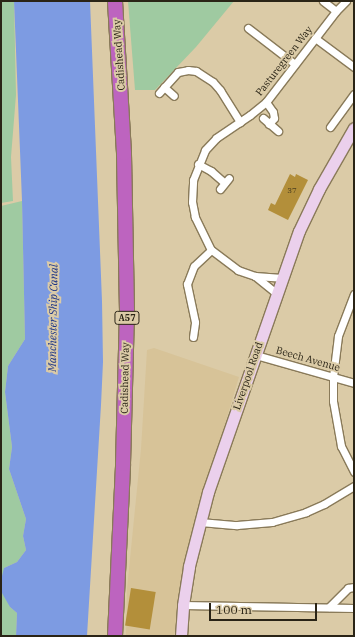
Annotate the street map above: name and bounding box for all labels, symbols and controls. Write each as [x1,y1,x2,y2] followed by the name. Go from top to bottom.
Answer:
[111,19,127,91] street label: Cadishead Way
[253,24,315,98] street label: Pasturegreen Way
[287,186,297,196] house number: 37
[45,264,61,372] water label: Manchester Ship Canal
[114,311,140,325] road number: A57
[231,341,265,411] street label: Liverpool Road
[118,342,132,414] street label: Cadishead Way
[274,344,342,374] street label: Beech Avenue
[211,595,319,621] scale bar
[216,602,252,617] text: 100 m

